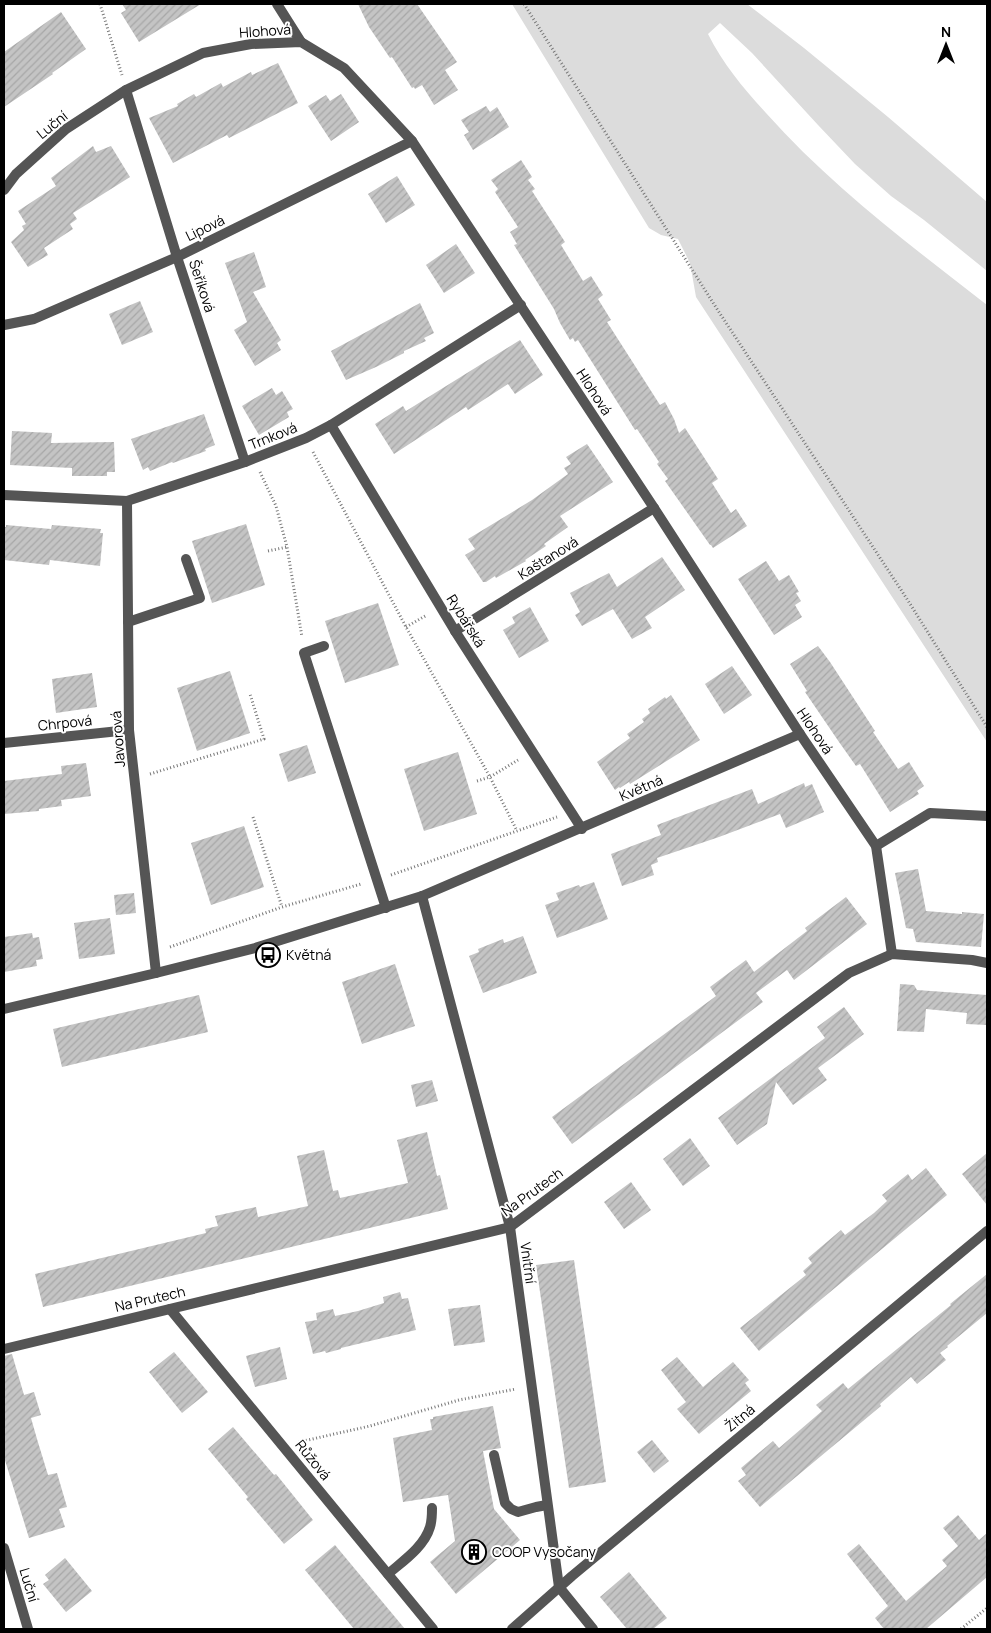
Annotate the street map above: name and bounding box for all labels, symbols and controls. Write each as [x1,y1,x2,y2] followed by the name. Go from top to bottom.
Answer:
[238,19,292,42] street label: Hlohová
[921,20,971,70] north arrow
[941,22,951,41] text: N
[32,106,71,143] street label: Luční
[182,210,227,245] street label: Lipová
[185,257,220,315] street label: Šeříková
[572,365,617,419] street label: Hlohová
[246,417,300,454] street label: Trnková
[514,532,581,584] street label: Kaštanová
[443,591,490,651] street label: Rybářská
[793,704,838,758] street label: Hlohová
[37,710,93,735] street label: Chrpová
[106,710,129,768] street label: Javorová
[616,770,665,805] street label: Květná
[255,942,281,968] bus stop icon: Květná
[286,945,331,964] place label: Květná
[497,1163,566,1220] street label: Na Prutech
[516,1241,541,1285] street label: Vnitřní
[113,1281,187,1316] street label: Na Prutech
[721,1400,759,1436] street label: Žitná
[291,1436,335,1484] street label: Růžová
[461,1539,487,1565] building icon: COOP Vysočany
[492,1542,597,1561] place label: COOP Vysočany
[15,1565,44,1604] street label: Luční

